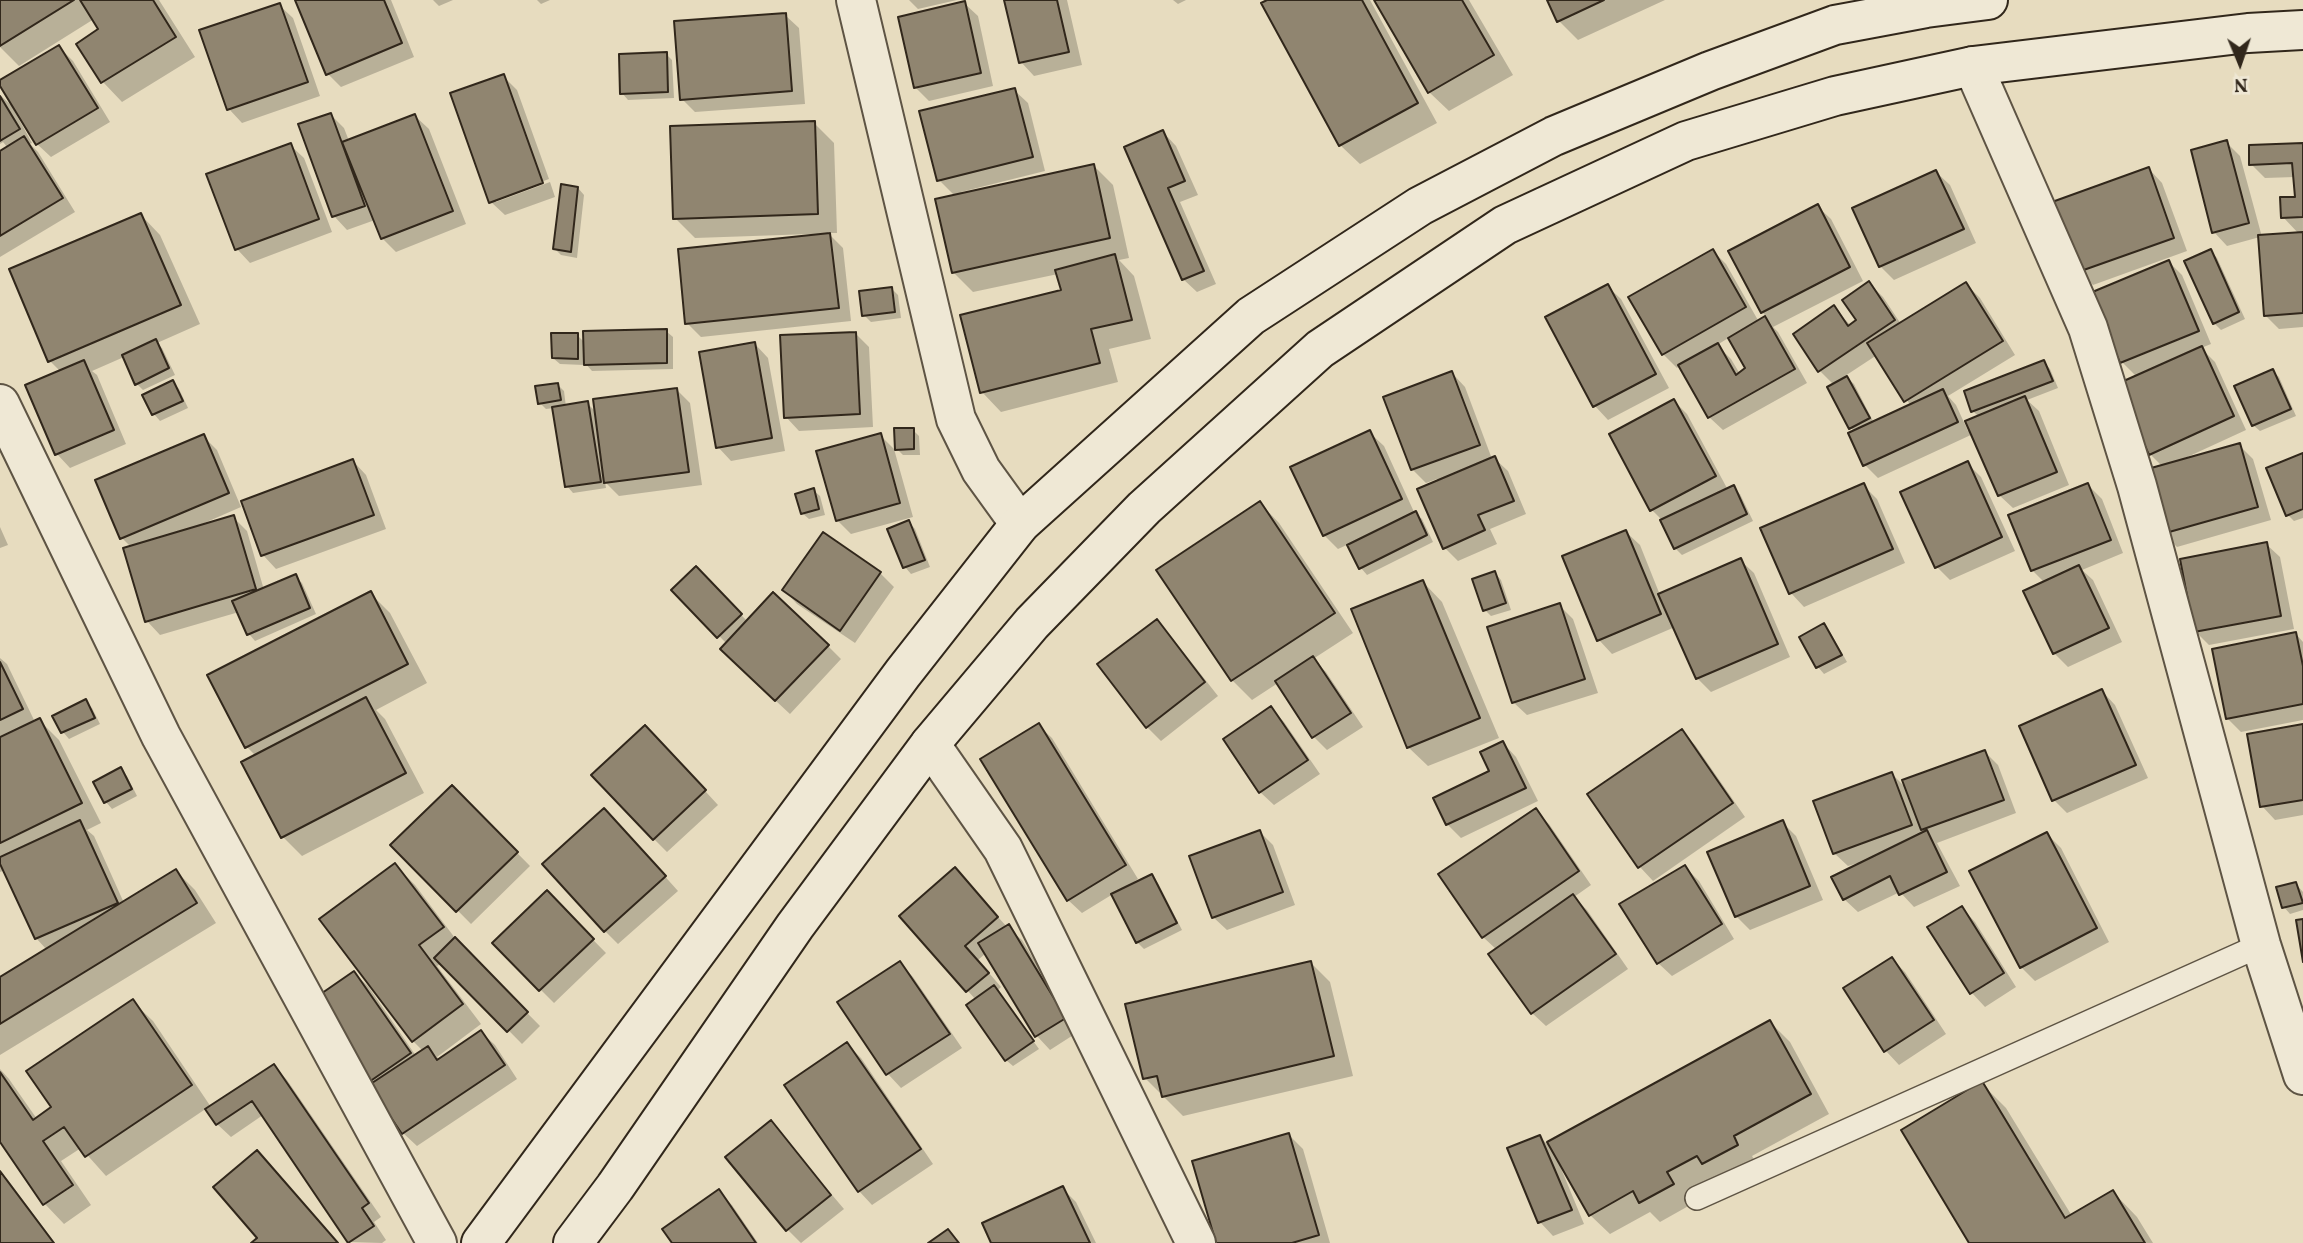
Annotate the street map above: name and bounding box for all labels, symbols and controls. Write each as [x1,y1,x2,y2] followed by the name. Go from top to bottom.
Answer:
[2205,28,2275,98] north arrow
[2233,71,2248,97] text: N

